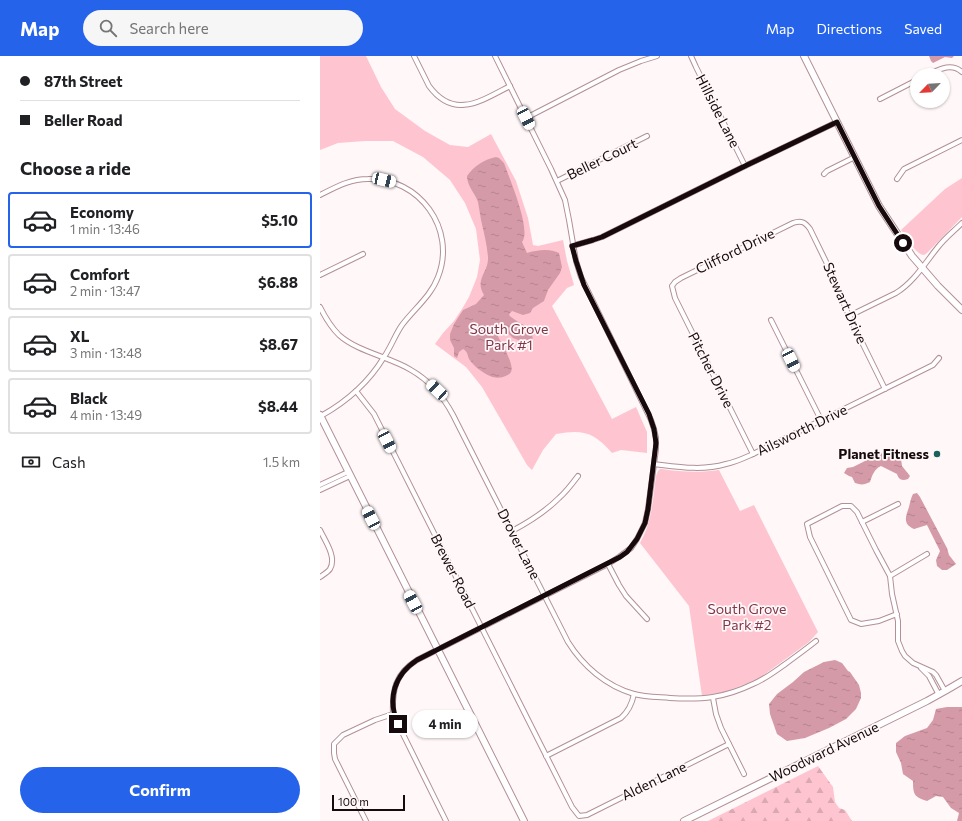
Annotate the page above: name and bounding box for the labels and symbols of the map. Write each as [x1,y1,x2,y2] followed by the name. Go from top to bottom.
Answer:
[910,68,950,108] north arrow
[693,71,744,150] street label: Hillside Lane
[515,105,537,131] car
[564,134,640,183] street label: Beller Court
[371,171,397,189] car
[693,224,777,277] street label: Clifford Drive
[894,234,912,252] route start
[820,260,871,346] street label: Stewart Drive
[470,320,548,353] park label: South Grove Park #1
[685,329,738,410] street label: Pitcher Drive
[780,347,802,373] car
[424,377,450,403] car
[754,400,850,459] street label: Ailsworth Drive
[376,428,398,454] car
[838,445,929,462] place label: Planet Fitness
[932,449,942,459] marker: Planet Fitness
[360,505,382,531] car
[494,506,545,582] street label: Drover Lane
[428,531,479,611] street label: Brewer Road
[402,589,424,615] car
[708,600,786,633] park label: South Grove Park #2
[412,710,478,738] callout: 4 min
[389,715,407,733] route end
[766,718,881,785] street label: Woodward Avenue
[619,758,689,804] street label: Alden Lane
[332,793,405,812] scale bar

